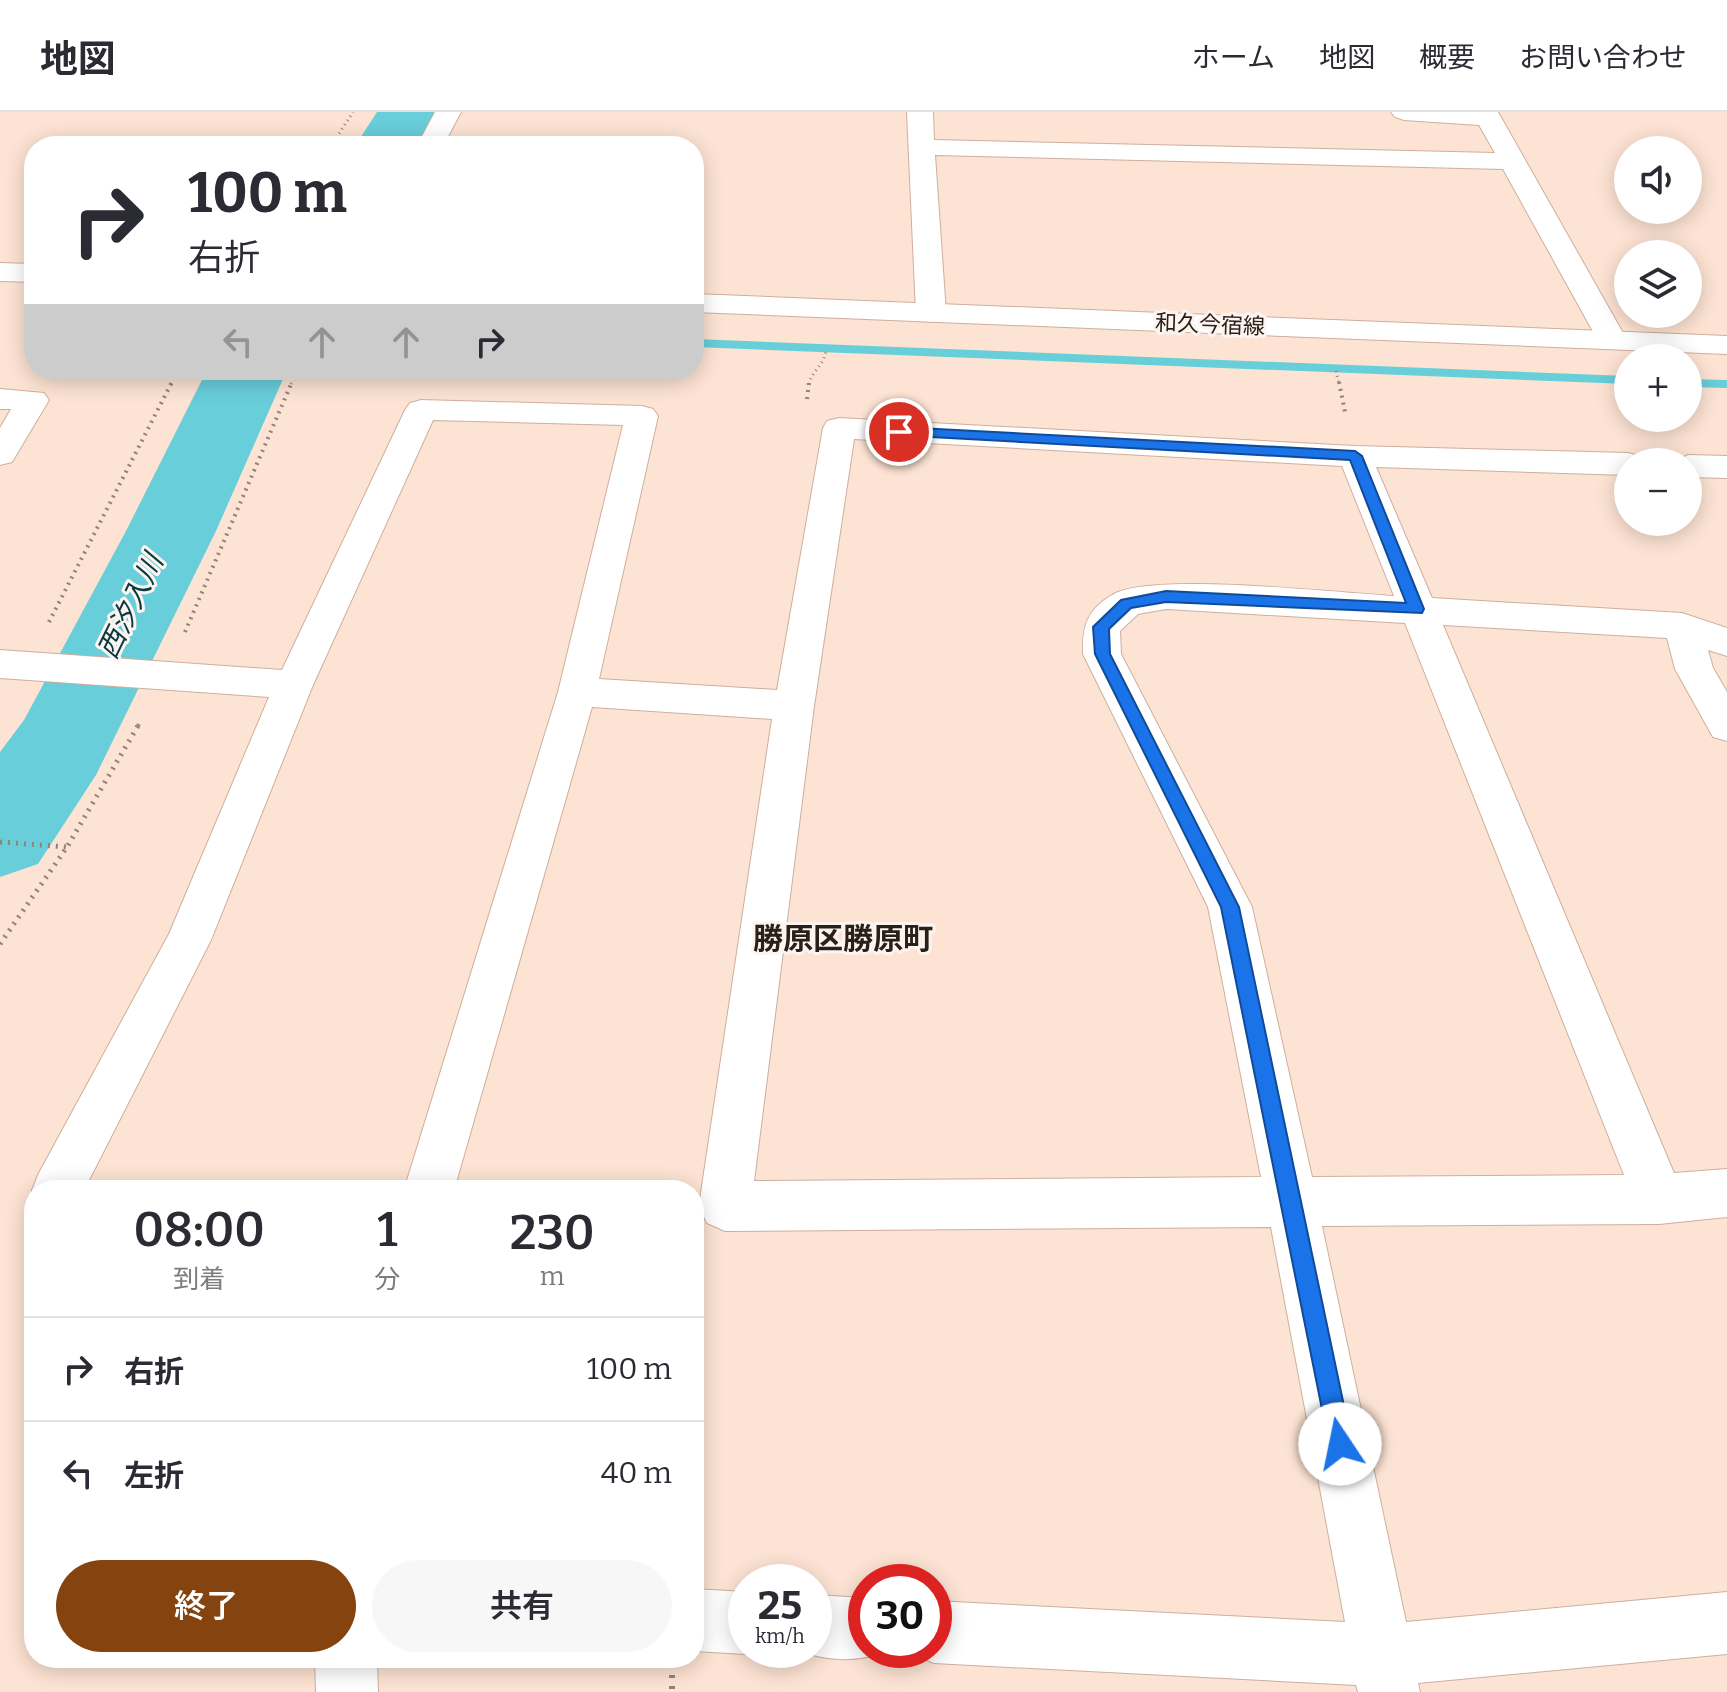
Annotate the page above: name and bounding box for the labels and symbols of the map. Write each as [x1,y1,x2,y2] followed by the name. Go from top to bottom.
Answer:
[1155,309,1265,340] street label: 和久今宿線
[865,398,933,466] pin
[91,546,171,664] water label: 西汐入川
[753,921,933,957] district label: 勝原区勝原町
[1298,1402,1382,1486] position arrow
[848,1564,952,1668] speed limit sign: 30

